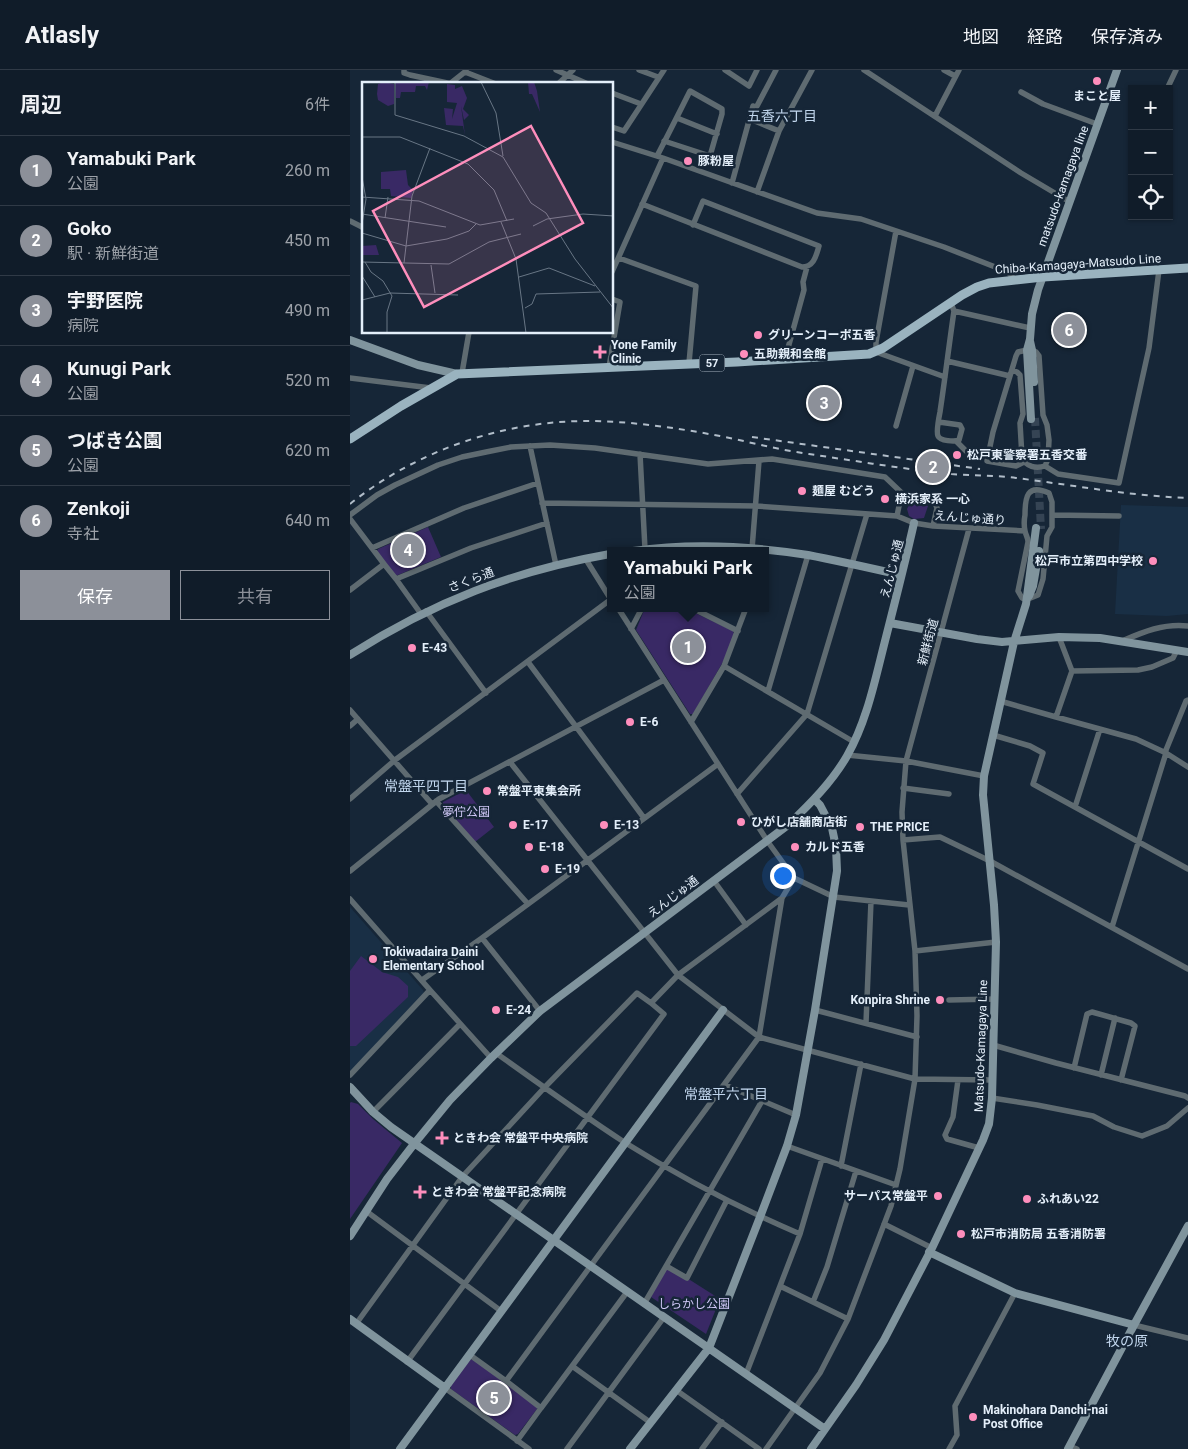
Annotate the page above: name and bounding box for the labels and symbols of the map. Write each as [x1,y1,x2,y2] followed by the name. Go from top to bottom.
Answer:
[1091,75,1103,87] marker: まこと屋
[362,82,614,334] inset map
[1073,89,1121,103] place label: まこと屋
[747,108,817,124] district label: 五香六丁目
[1035,124,1091,248] street label: matsudo-kamagaya line
[698,154,734,168] place label: 豚粉屋
[682,155,694,167] marker: 豚粉屋
[995,251,1161,277] street label: Chiba-Kamagaya-Matsudo Line
[1053,311,1085,349] pin: 6
[768,328,875,342] place label: グリーンコーポ五香
[752,329,764,341] marker: グリーンコーポ五香
[611,338,678,366] place label: Yone Family Clinic
[593,345,607,359] marker: Yone Family Clinic
[754,347,826,361] place label: 五助親和会館
[738,348,750,360] marker: 五助親和会館
[700,354,724,372] road number: 57
[808,384,840,422] pin: 3
[917,448,949,486] pin: 2
[967,448,1088,462] place label: 松戸東警察署五香交番
[951,449,963,461] marker: 松戸東警察署五香交番
[812,484,875,498] place label: 麺屋 むどう
[796,485,808,497] marker: 麺屋 むどう
[895,492,970,506] place label: 横浜家系 一心
[879,493,891,505] marker: 横浜家系 一心
[934,509,1006,527] street label: えんじゅ通り
[392,531,424,569] pin: 4
[878,538,906,600] street label: えんじゅ通
[1035,554,1143,568] place label: 松戸市立第四中学校
[1147,555,1159,567] marker: 松戸市立第四中学校
[446,565,496,595] street label: さくら通
[915,617,941,667] street label: 新鮮街道
[672,628,704,666] pin: 1
[422,641,447,655] place label: E-43
[406,642,418,654] marker: E-43
[640,715,658,729] place label: E-6
[624,716,636,728] marker: E-6
[384,778,468,794] district label: 常盤平四丁目
[497,784,581,798] place label: 常盤平東集会所
[481,785,493,797] marker: 常盤平東集会所
[442,805,490,819] park label: 夢佇公園
[751,815,847,829] place label: ひがし店舗商店街
[735,816,747,828] marker: ひがし店舗商店街
[523,818,548,832] place label: E-17
[614,818,639,832] place label: E-13
[507,819,519,831] marker: E-17
[598,819,610,831] marker: E-13
[870,820,929,834] place label: THE PRICE
[854,821,866,833] marker: THE PRICE
[539,840,564,854] place label: E-18
[805,840,865,854] place label: カルド五香
[523,841,535,853] marker: E-18
[789,841,801,853] marker: カルド五香
[555,862,580,876] place label: E-19
[539,863,551,875] marker: E-19
[770,863,796,889] your location
[645,873,701,921] street label: えんじゅ通
[383,945,484,973] place label: Tokiwadaira Daini Elementary School
[367,953,379,965] marker: Tokiwadaira Daini Elementary School
[972,980,990,1112] street label: Matsudo-Kamagaya Line
[851,993,931,1007] place label: Konpira Shrine
[934,994,946,1006] marker: Konpira Shrine
[506,1003,531,1017] place label: E-24
[490,1004,502,1016] marker: E-24
[684,1086,768,1102] district label: 常盤平六丁目
[435,1131,449,1145] marker: ときわ会 常盤平中央病院
[453,1131,588,1145] place label: ときわ会 常盤平中央病院
[413,1185,427,1199] marker: ときわ会 常盤平記念病院
[431,1185,566,1199] place label: ときわ会 常盤平記念病院
[844,1189,928,1203] place label: サーパス常盤平
[932,1190,944,1202] marker: サーパス常盤平
[1037,1192,1099,1206] place label: ふれあい22
[1021,1193,1033,1205] marker: ふれあい22
[971,1227,1106,1241] place label: 松戸市消防局 五香消防署
[955,1228,967,1240] marker: 松戸市消防局 五香消防署
[658,1297,730,1311] park label: しらかし公園
[1106,1333,1148,1349] district label: 牧の原
[478,1379,510,1417] pin: 5
[983,1403,1108,1431] place label: Makinohara Danchi-nai Post Office
[967,1411,979,1423] marker: Makinohara Danchi-nai Post Office

